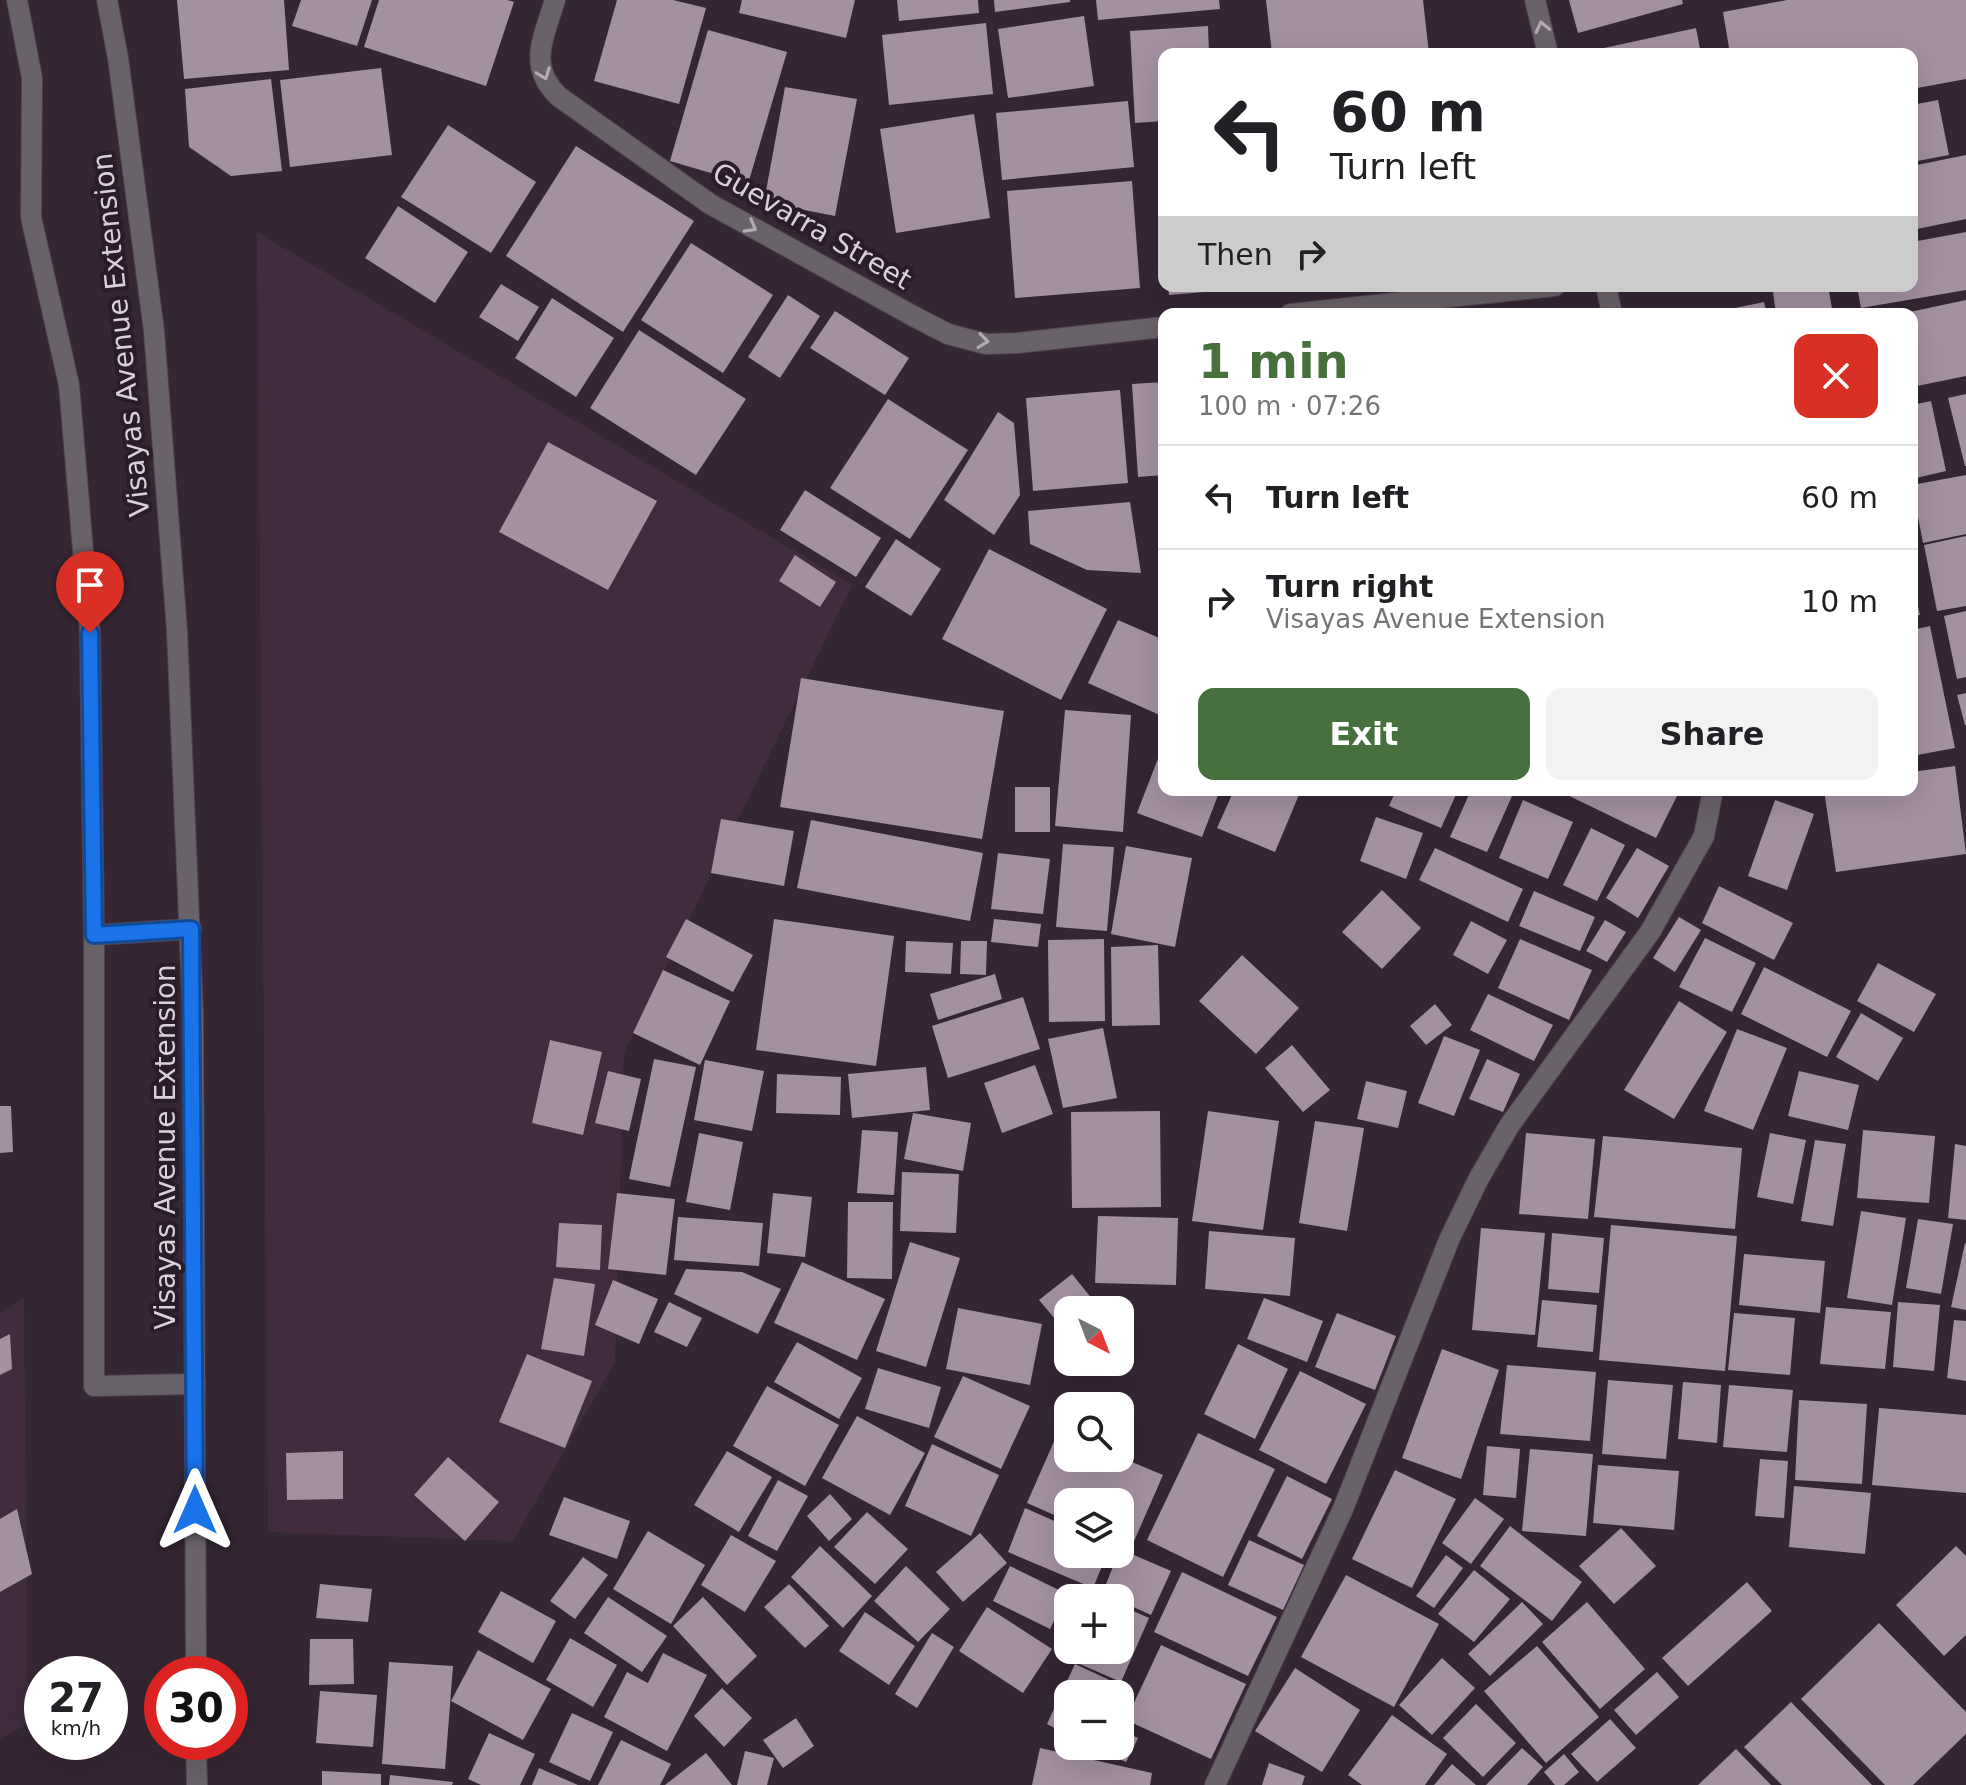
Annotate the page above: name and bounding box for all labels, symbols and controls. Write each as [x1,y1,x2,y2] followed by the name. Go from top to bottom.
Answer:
[1534,21,1551,34] one-way arrow
[535,67,551,81] one-way arrow
[1330,79,1486,144] text: 60 m
[1198,80,1302,184] icon: left
[1330,146,1476,187] text: Turn left
[85,151,157,519] street label: Visayas Avenue Extension
[707,156,917,296] street label: Guevarra Street
[743,217,758,232] one-way arrow
[1289,232,1333,276] icon: right
[1198,237,1273,272] text: Then
[976,332,990,349] one-way arrow
[1198,333,1349,389] text: 1 min
[1794,334,1878,418] button: close
[1198,391,1381,421] text: 100 m · 07:26
[1198,475,1242,519] icon: left
[1266,480,1409,515] text: Turn left
[1801,480,1878,515] text: 60 m
[56,551,124,633] pin
[68,563,112,607] icon: arrive
[1266,569,1433,604] text: Turn right
[1198,579,1242,623] icon: right
[1801,584,1878,619] text: 10 m
[1266,604,1606,634] text: Visayas Avenue Extension
[1198,688,1530,780] button: Exit
[1546,688,1878,780] button: Share
[149,964,182,1330] street label: Visayas Avenue Extension
[1054,1296,1134,1376] north arrow
[1054,1296,1134,1760] map controls
[1054,1392,1134,1472] button: search
[153,1468,237,1552] position arrow
[1054,1488,1134,1568] button: layers
[1054,1584,1134,1664] button: +
[144,1656,248,1760] speed limit sign: 30
[48,1675,104,1721] text: 27
[1054,1680,1134,1760] button: −
[51,1716,101,1740] text: km/h

